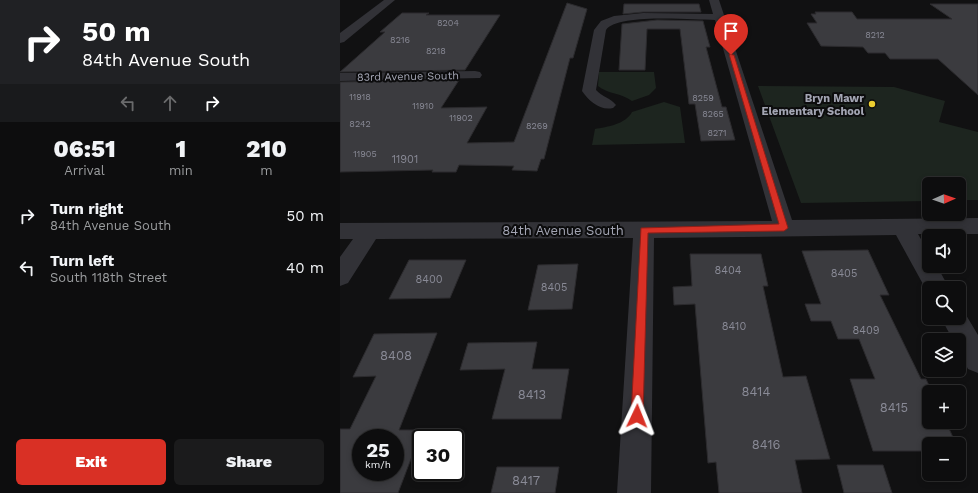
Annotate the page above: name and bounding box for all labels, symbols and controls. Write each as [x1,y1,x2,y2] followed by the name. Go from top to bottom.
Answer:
[714,14,748,55] pin
[82,15,151,48] text: 50 m
[16,16,68,68] icon: right
[437,18,459,28] house number: 8204
[720,20,742,42] icon: arrive
[865,30,885,40] house number: 8212
[390,35,410,45] house number: 8216
[426,46,446,56] house number: 8218
[82,49,250,70] text: 84th Avenue South
[357,69,459,84] street label: 83rd Avenue South
[117,92,139,114] icon: left
[159,92,181,114] icon: ahead
[201,92,223,114] icon: right
[349,92,371,102] house number: 11918
[762,92,864,118] place label: Bryn Mawr Elementary School
[692,93,714,103] house number: 8259
[867,99,877,109] marker: Bryn Mawr Elementary School
[412,101,434,111] house number: 11910
[702,109,724,119] house number: 8265
[449,113,473,123] house number: 11902
[349,119,371,129] house number: 8242
[526,121,548,131] house number: 8269
[707,128,727,138] house number: 8271
[53,135,116,163] text: 06:51
[175,135,186,163] text: 1
[246,135,287,163] text: 210
[353,149,377,159] house number: 11905
[392,153,418,166] house number: 11901
[64,163,105,178] text: Arrival
[169,163,193,178] text: min
[260,163,273,178] text: m
[922,177,966,221] north arrow
[922,177,966,481] map controls
[50,200,123,218] text: Turn right
[16,205,38,227] icon: right
[287,207,324,225] text: 50 m
[50,218,171,233] text: 84th Avenue South
[502,223,624,238] street label: 84th Avenue South
[922,229,966,273] button: sound
[50,252,114,270] text: Turn left
[16,257,38,279] icon: left
[286,259,324,277] text: 40 m
[714,264,742,277] house number: 8404
[831,267,857,280] house number: 8405
[50,270,167,285] text: South 118th Street
[415,273,443,286] house number: 8400
[541,281,567,294] house number: 8405
[922,281,966,325] button: search
[722,320,746,333] house number: 8410
[852,324,880,337] house number: 8409
[922,333,966,377] button: layers
[380,348,412,363] house number: 8408
[742,384,770,399] house number: 8414
[922,385,966,429] button: +
[518,387,546,402] house number: 8413
[616,395,658,437] position arrow
[880,400,908,415] house number: 8415
[412,429,464,481] speed limit sign: 30
[752,437,780,452] house number: 8416
[922,437,966,481] button: −
[366,438,390,462] text: 25
[16,439,166,485] button: Exit
[174,439,324,485] button: Share
[365,459,391,470] text: km/h
[512,473,540,488] house number: 8417

